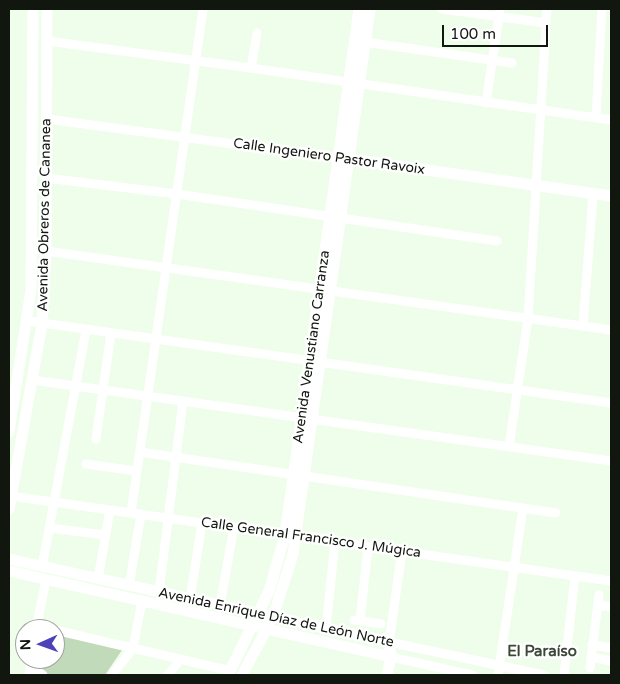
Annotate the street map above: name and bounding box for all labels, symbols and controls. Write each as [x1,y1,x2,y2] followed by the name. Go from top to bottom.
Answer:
[445,15,551,47] scale bar
[450,25,496,43] text: 100 m
[35,118,55,312] street label: Avenida Obreros de Cananea
[232,135,426,179] street label: Calle Ingeniero Pastor Ravoix
[290,249,334,445] street label: Avenida Venustiano Carranza
[200,514,422,562] street label: Calle General Francisco J. Múgica
[157,585,395,651] street label: Avenida Enrique Díaz de León Norte
[15,619,65,669] north arrow
[17,639,34,650] text: N
[507,643,577,661] district label: El Paraíso

